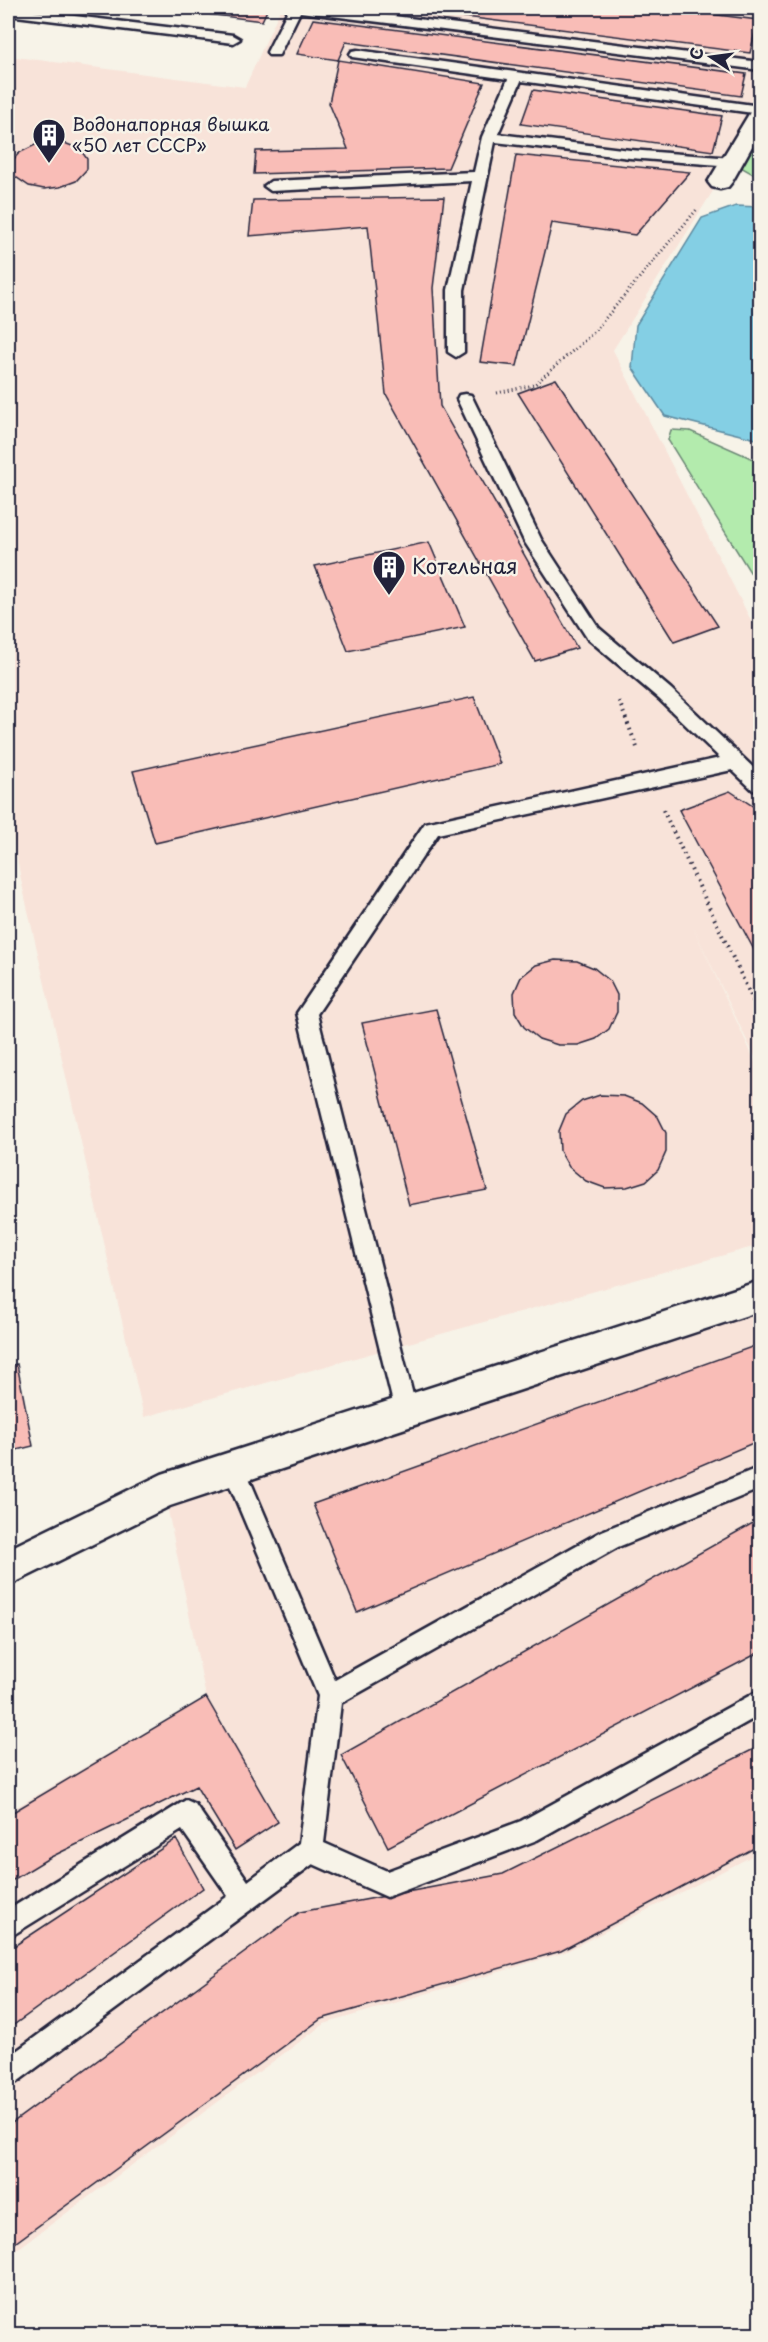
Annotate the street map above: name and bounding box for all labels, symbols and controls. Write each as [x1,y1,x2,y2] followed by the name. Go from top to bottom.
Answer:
[681,27,741,87] north arrow
[682,45,708,62] text: С
[72,110,270,158] place label: Водонапорная вышка «50 лет СССР»
[31,117,67,164] building icon: Водонапорная вышка «50 лет СССР»
[371,549,407,596] building icon: Котельная
[412,549,518,581] place label: Котельная

